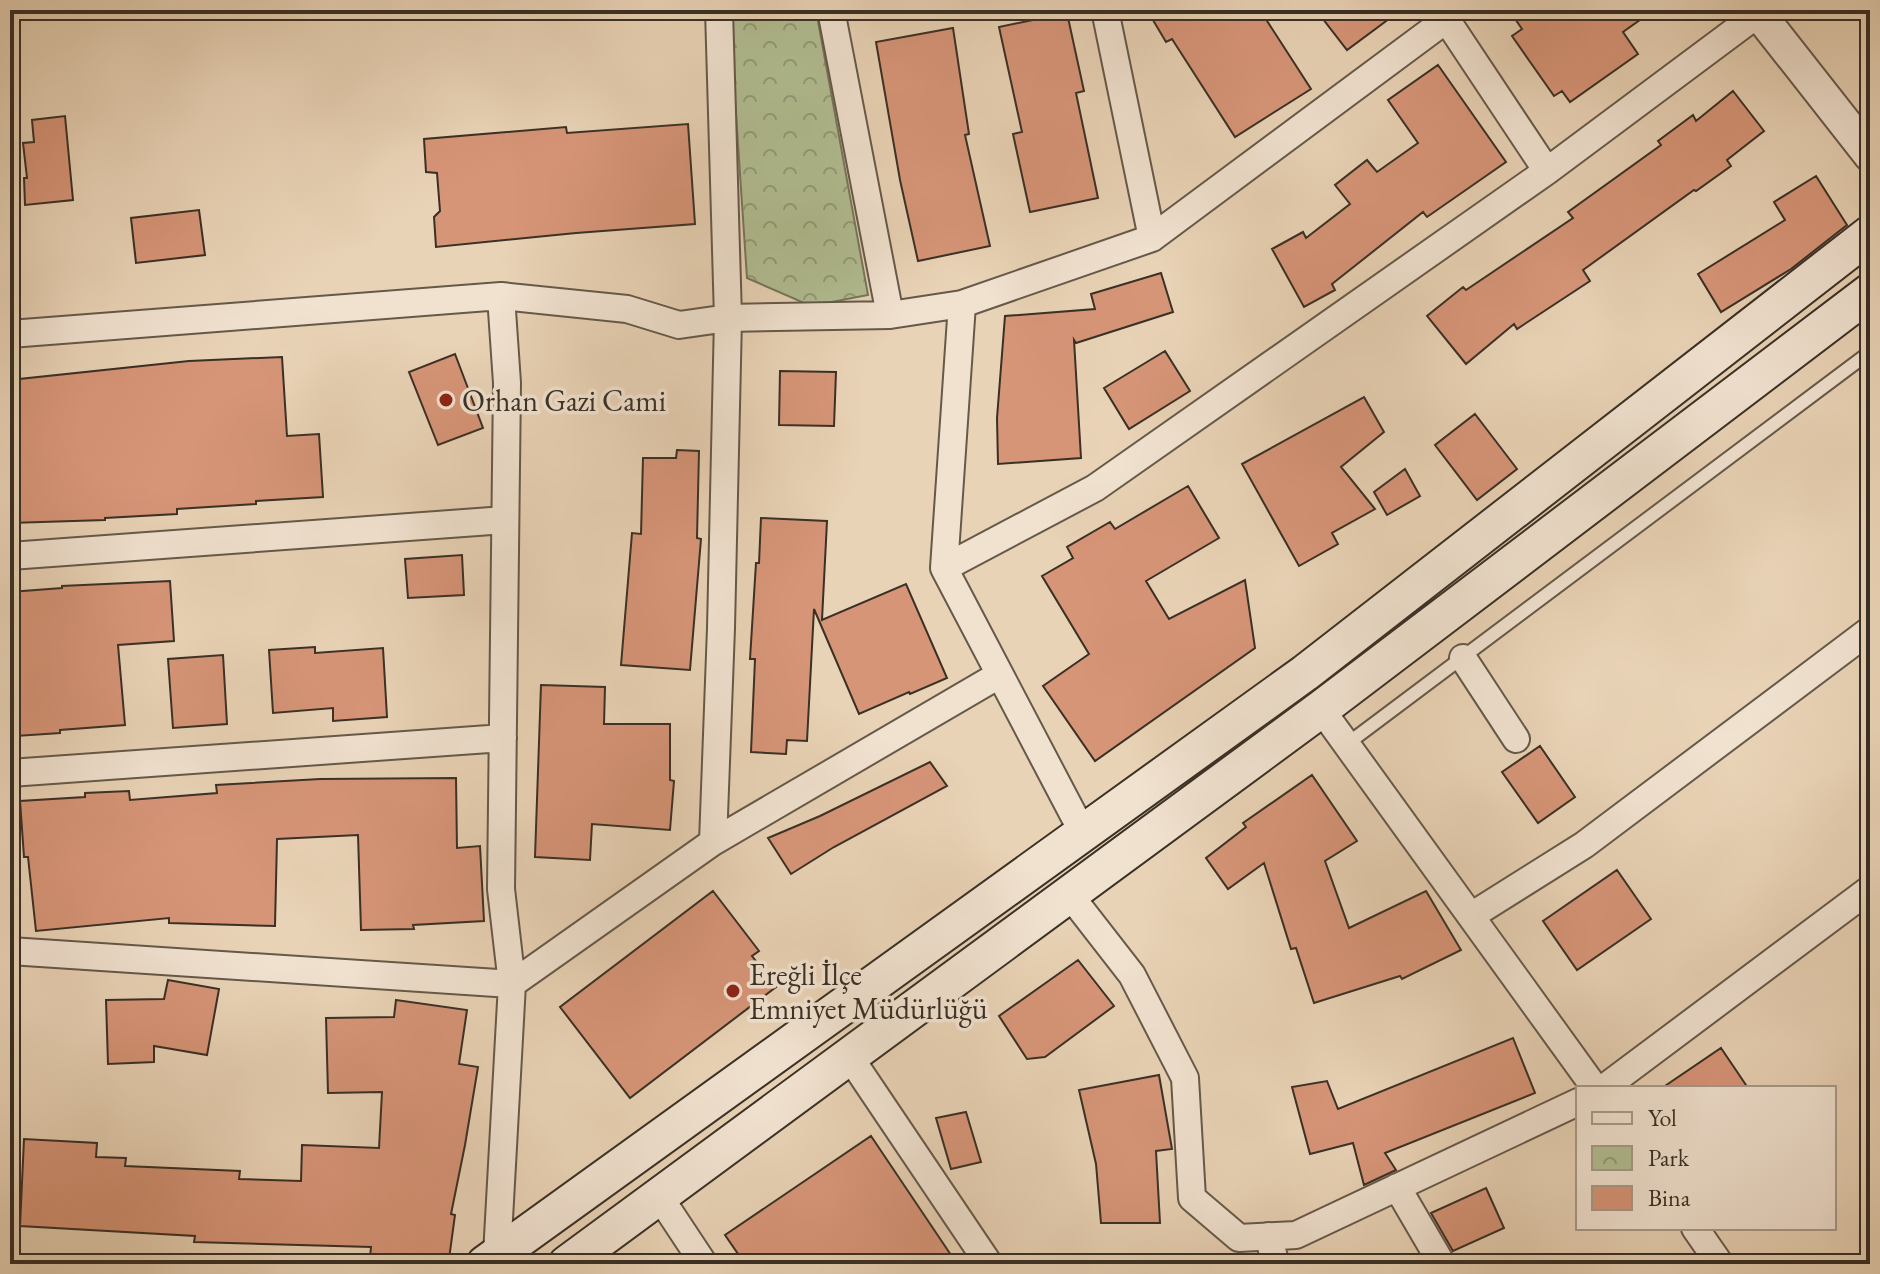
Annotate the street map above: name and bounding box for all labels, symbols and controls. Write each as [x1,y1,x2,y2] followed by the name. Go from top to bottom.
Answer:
[462,381,666,420] place label: Orhan Gazi Cami
[437,391,455,409] marker: Orhan Gazi Cami
[749,955,988,1028] place label: Ereğli İlçe Emniyet Müdürlüğü
[724,982,742,1000] marker: Ereğli İlçe Emniyet Müdürlüğü
[1576,1086,1836,1230] legend
[1648,1102,1677,1133] text: Yol
[1648,1142,1690,1173] text: Park
[1648,1182,1691,1213] text: Bina

